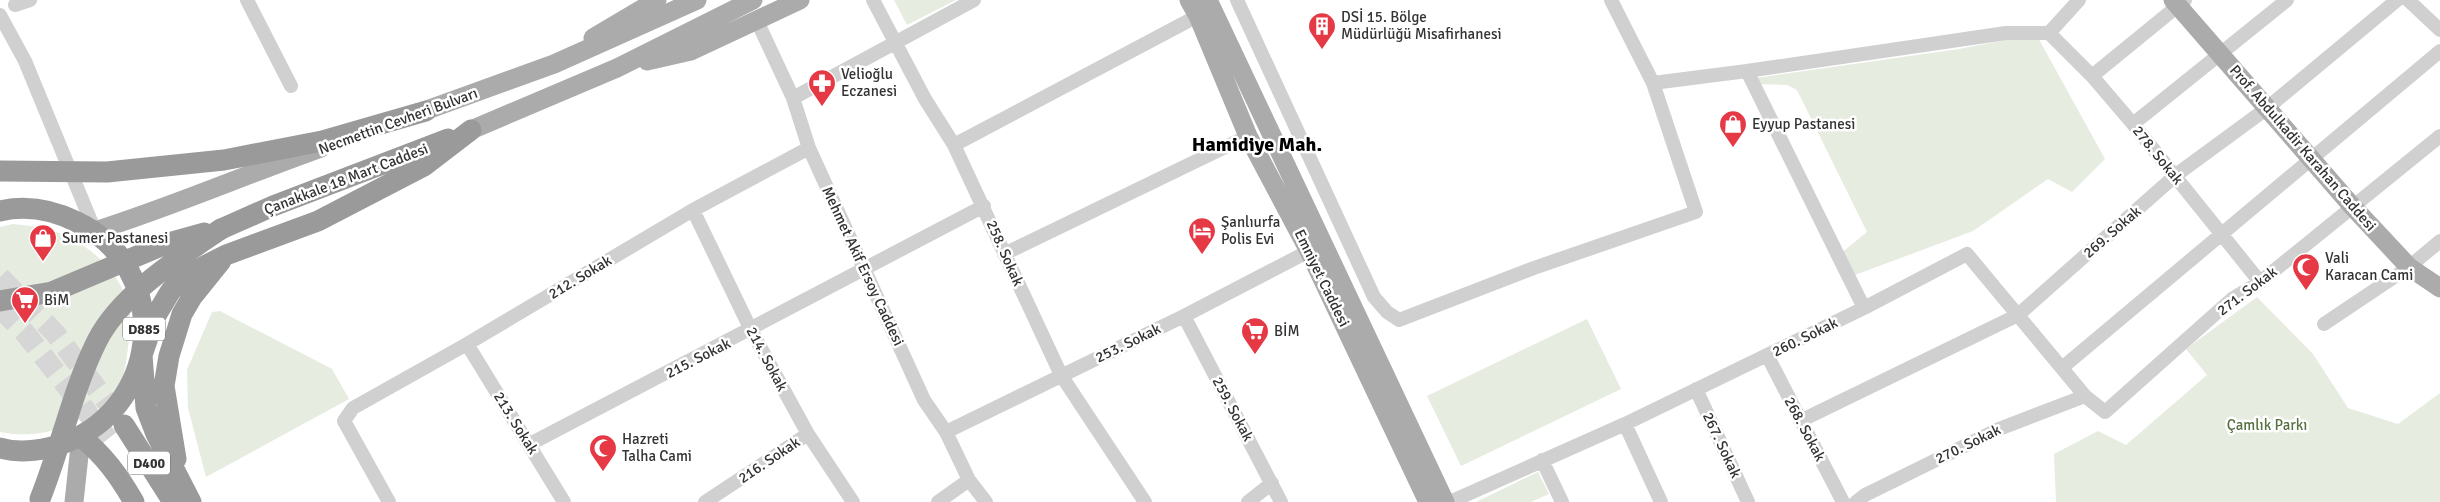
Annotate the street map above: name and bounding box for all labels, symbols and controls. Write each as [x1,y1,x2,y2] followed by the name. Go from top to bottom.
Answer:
[1341,8,1502,43] place label: DSİ 15. Bölge Müdürlüğü Misafirhanesi
[1307,11,1337,50] building icon: DSİ 15. Bölge Müdürlüğü Misafirhanesi
[2226,61,2380,235] street label: Prof. Abdulkadir Karahan Caddesi
[841,65,897,100] place label: Velioğlu Eczanesi
[807,68,837,107] pharmacy icon: Velioğlu Eczanesi
[316,84,480,158] street label: Necmettin Cevheri Bulvarı
[1718,109,1748,148] shop icon: Eyyup Pastanesi
[1752,115,1855,133] place label: Eyyup Pastanesi
[2129,122,2187,188] street label: 278. Sokak
[1192,132,1322,157] district label: Hamidiye Mah.
[261,139,431,219] street label: Çanakkale 18 Mart Caddesi
[818,183,908,349] street label: Mehmet Akif Ersoy Caddesi
[2080,202,2145,262] street label: 269. Sokak
[1221,213,1280,248] place label: Şanlıurfa Polis Evi
[1187,216,1217,255] hotel icon: Şanlıurfa Polis Evi
[982,217,1028,289] street label: 258. Sokak
[28,223,58,262] shop icon: Sumer Pastanesi
[1291,226,1353,330] street label: Emniyet Caddesi
[62,229,168,247] place label: Sumer Pastanesi
[2325,249,2413,284] place label: Vali Karacan Cami
[545,251,615,303] street label: 212. Sokak
[2291,252,2321,291] mosque icon: Vali Karacan Cami
[2214,262,2281,319] street label: 271. Sokak
[10,285,40,324] supermarket icon: BiM
[44,291,69,309] place label: BiM
[1769,313,1841,361] street label: 260. Sokak
[1240,316,1270,355] supermarket icon: BİM
[123,318,165,340] road number: D885
[1092,319,1164,367] street label: 253. Sokak
[1274,322,1300,340] place label: BİM
[743,324,792,395] street label: 214. Sokak
[663,334,734,382] street label: 215. Sokak
[1209,374,1258,445] street label: 259. Sokak
[490,388,543,458] street label: 213. Sokak
[1781,394,1830,465] street label: 268. Sokak
[1699,409,1745,481] street label: 267. Sokak
[2227,416,2307,434] park label: Çamlık Parkı
[1932,420,2004,468] street label: 270. Sokak
[622,430,692,465] place label: Hazreti Talha Cami
[588,433,618,472] mosque icon: Hazreti Talha Cami
[735,433,804,487] street label: 216. Sokak
[128,452,170,474] road number: D400

